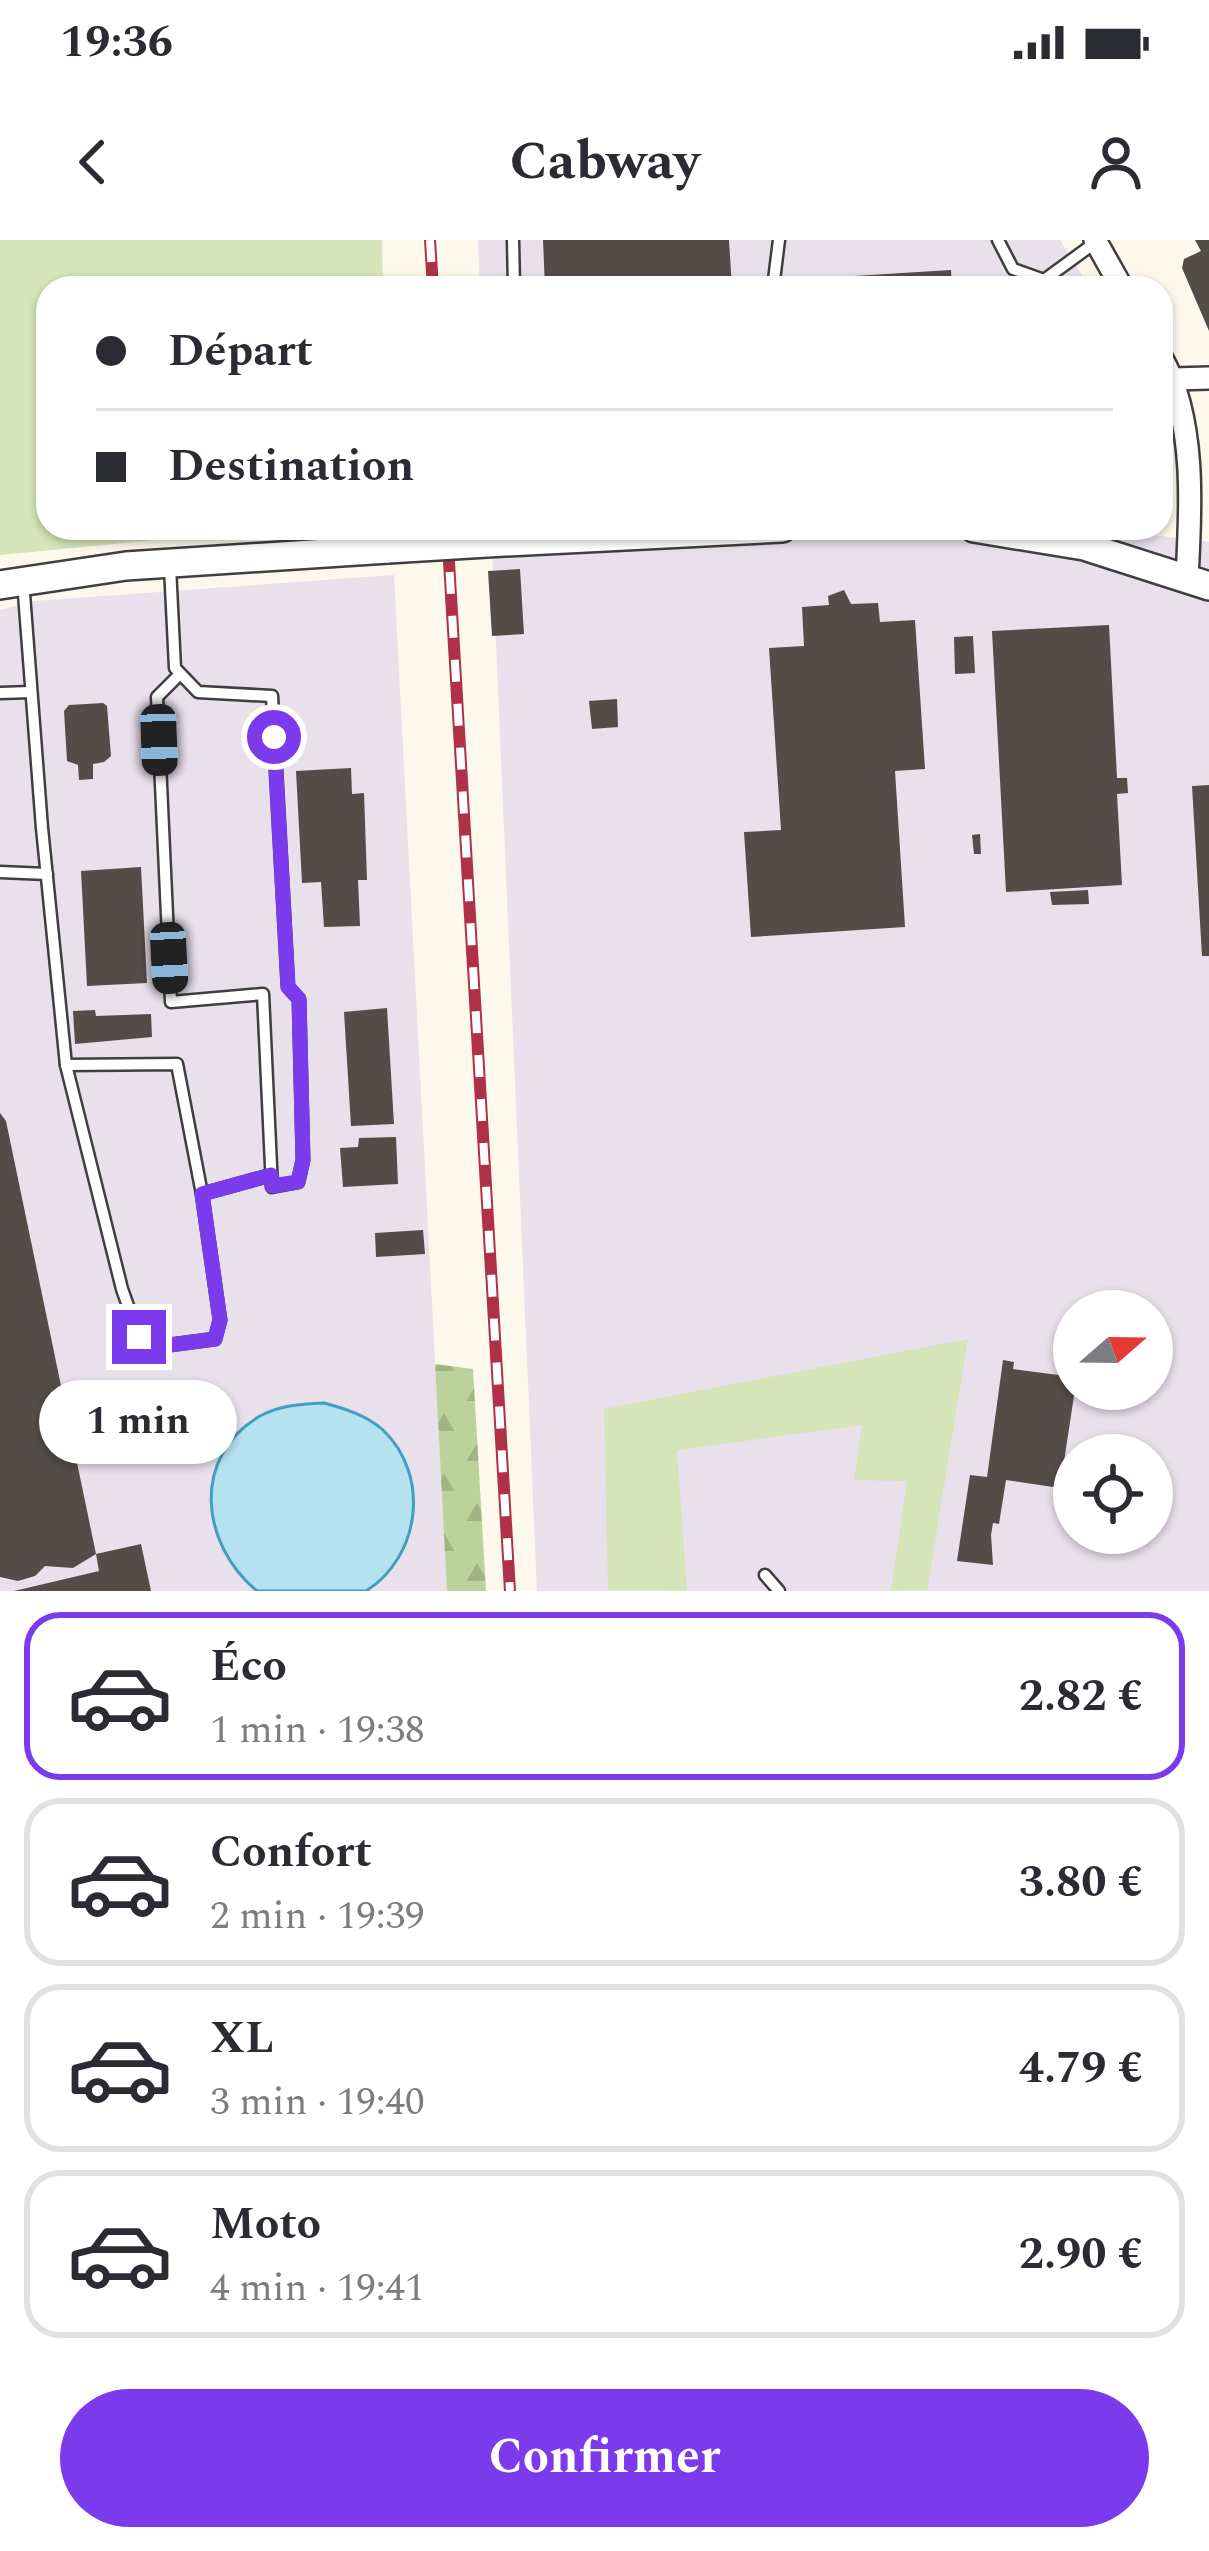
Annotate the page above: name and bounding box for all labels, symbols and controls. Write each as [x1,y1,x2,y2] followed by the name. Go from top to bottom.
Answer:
[60,8,173,77] text: 19:36
[509,121,700,203] text: Cabway
[60,129,126,195] icon: back
[1083,129,1149,195] icon: person
[168,317,313,386] text: Départ
[168,432,414,501] text: Destination
[140,703,178,777] car
[247,710,301,764] route start
[149,921,189,995] car
[1053,1290,1173,1410] north arrow
[1053,1290,1173,1554] map controls
[112,1310,166,1364] route end
[40,1379,238,1463] callout: 1 min
[86,1392,190,1451] text: 1 min
[1053,1434,1173,1554] button: locate
[210,1632,287,1701] text: Éco
[66,1642,174,1750] icon: car
[1019,1662,1143,1731] text: 2.82 €
[210,1701,425,1760] text: 1 min · 19:38
[210,1818,372,1887] text: Confort
[66,1828,174,1936] icon: car
[1019,1848,1143,1917] text: 3.80 €
[210,1887,425,1946] text: 2 min · 19:39
[210,2004,274,2073] text: XL
[66,2014,174,2122] icon: car
[1019,2034,1143,2103] text: 4.79 €
[210,2073,425,2132] text: 3 min · 19:40
[210,2190,321,2259] text: Moto
[66,2200,174,2308] icon: car
[1019,2220,1143,2289] text: 2.90 €
[210,2259,425,2318] text: 4 min · 19:41
[60,2389,1149,2527] button: Confirmer

